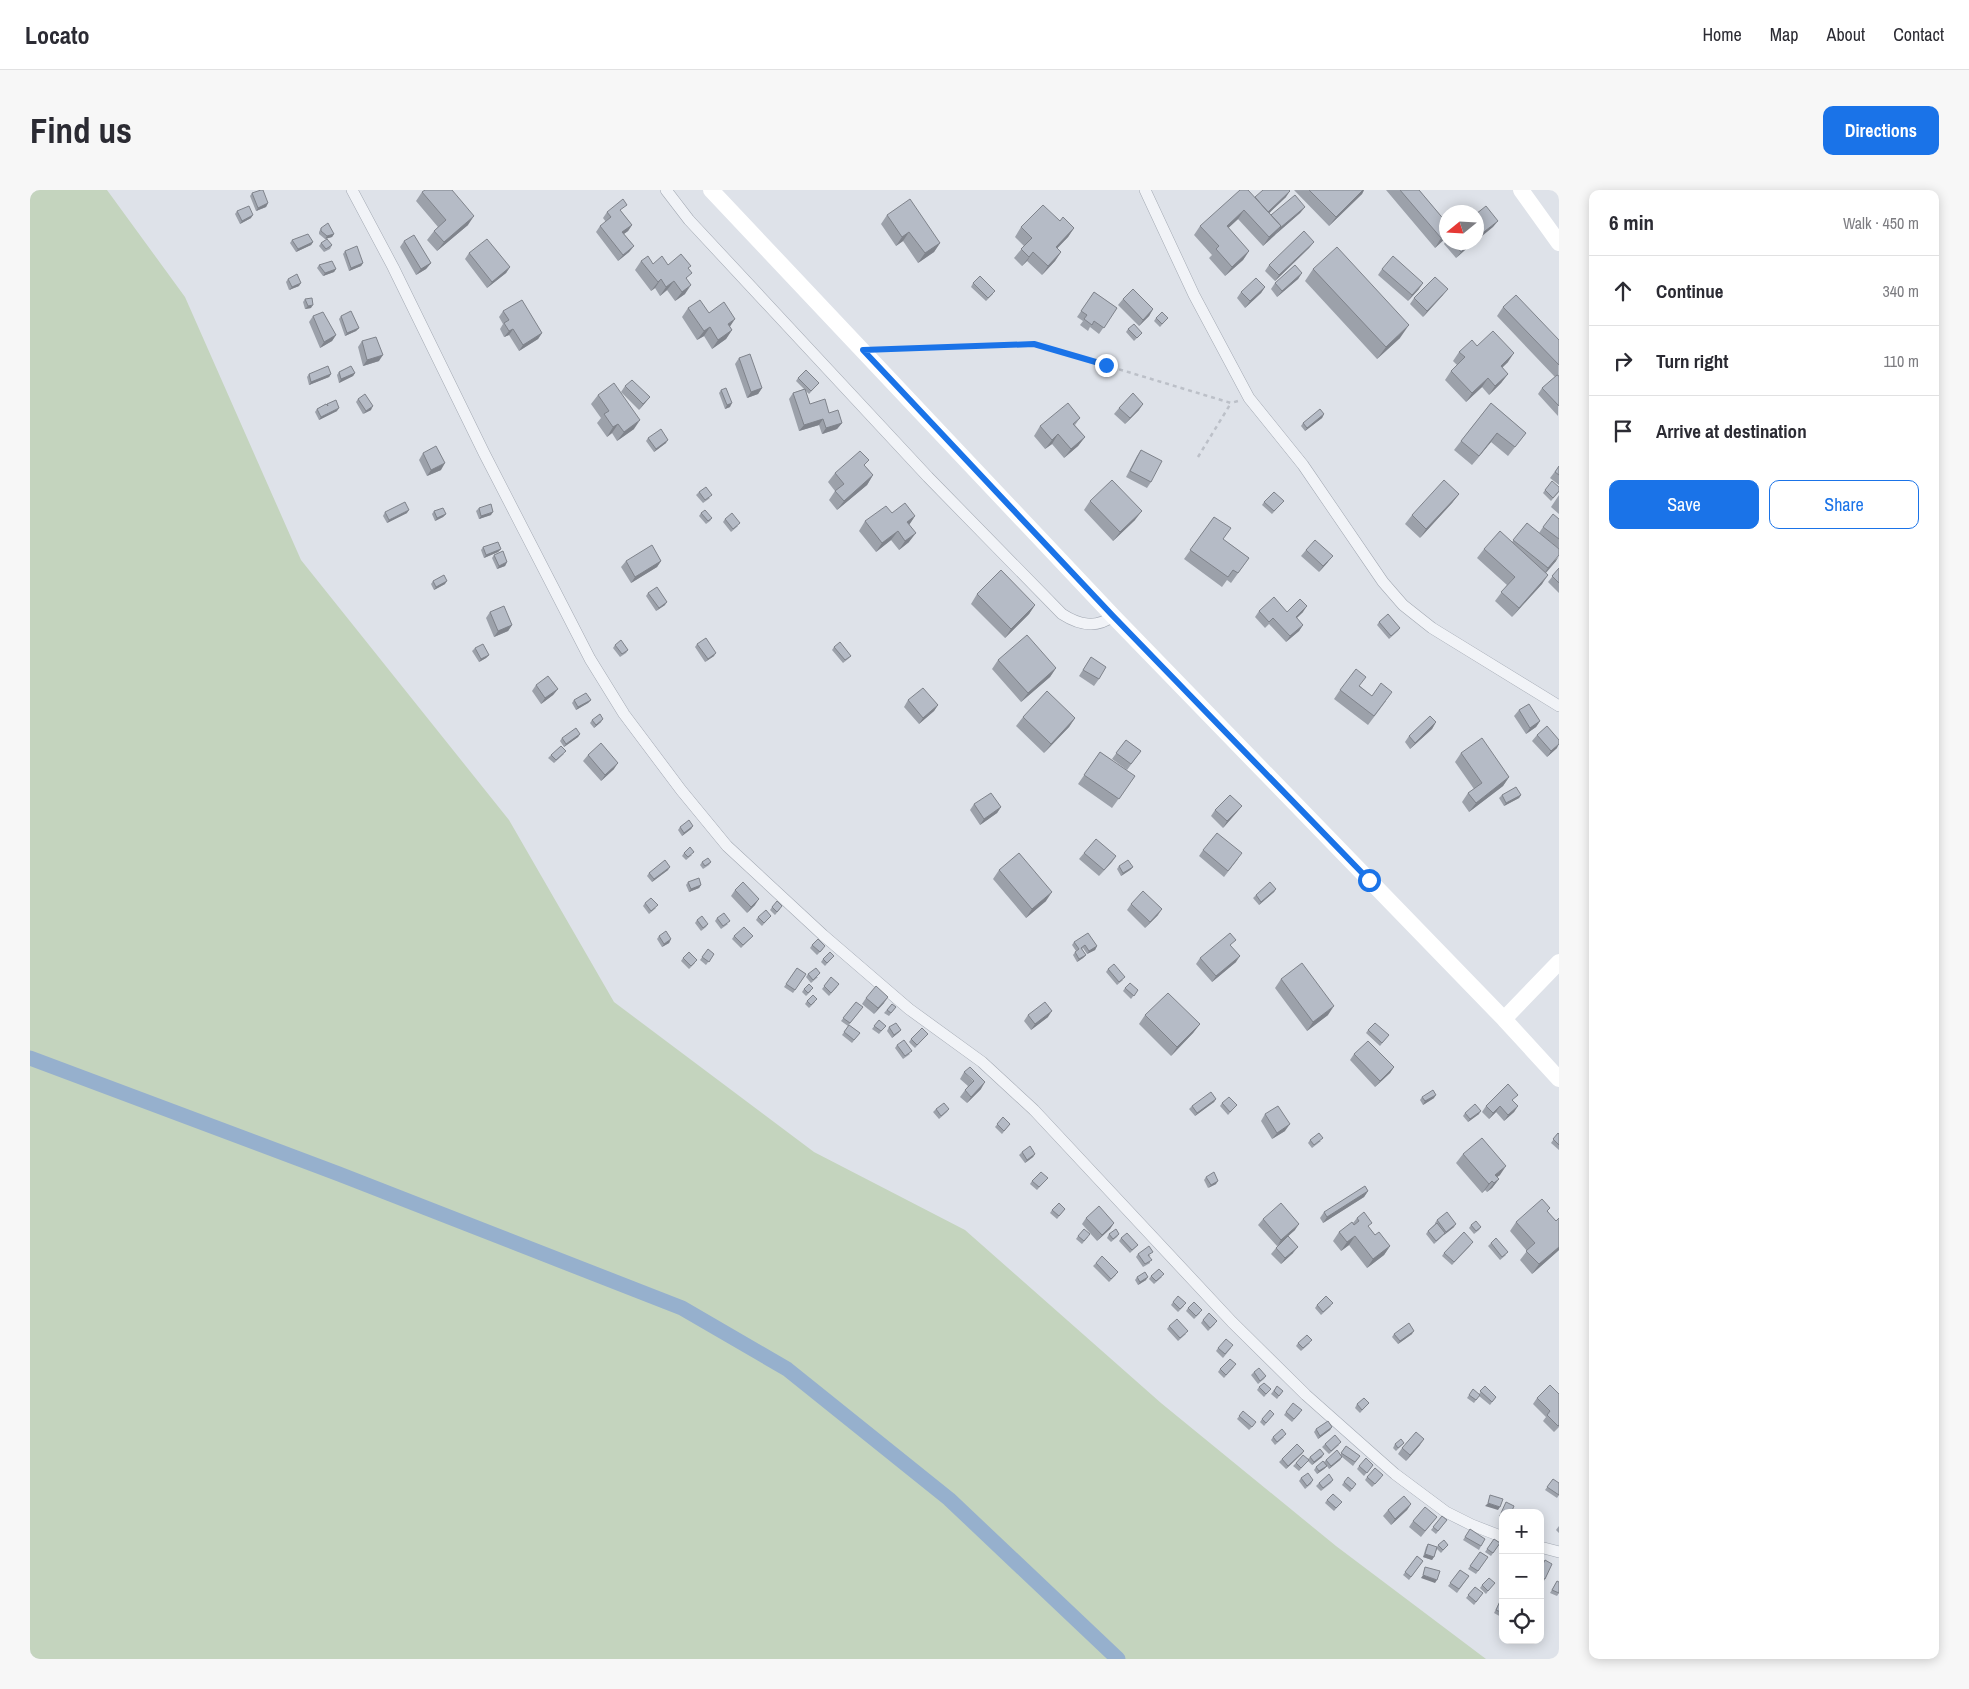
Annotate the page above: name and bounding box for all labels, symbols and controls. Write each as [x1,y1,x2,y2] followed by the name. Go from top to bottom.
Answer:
[25,19,90,51] text: Locato
[1702,22,1742,47] text: Home
[1770,22,1799,47] text: Map
[1827,22,1865,47] text: About
[1893,22,1944,47] text: Contact
[1823,106,1939,155] button: Directions
[30,107,132,154] text: Find us
[1439,205,1484,250] north arrow
[1609,208,1654,237] text: 6 min
[1843,212,1919,234] text: Walk · 450 m
[1609,277,1637,305] icon: ahead
[1656,278,1724,304] text: Continue
[1883,280,1919,302] text: 340 m
[1609,347,1637,375] icon: right
[1656,348,1728,374] text: Turn right
[1883,350,1919,372] text: 110 m
[1095,354,1118,377] route end
[1609,417,1637,445] icon: arrive
[1656,418,1807,444] text: Arrive at destination
[1609,480,1759,529] button: Save
[1769,480,1919,529] button: Share
[1358,869,1381,892] route start
[1499,1509,1544,1644] map controls
[1499,1509,1544,1554] button: +
[1499,1554,1544,1599] button: −
[1499,1599,1544,1644] button: locate

